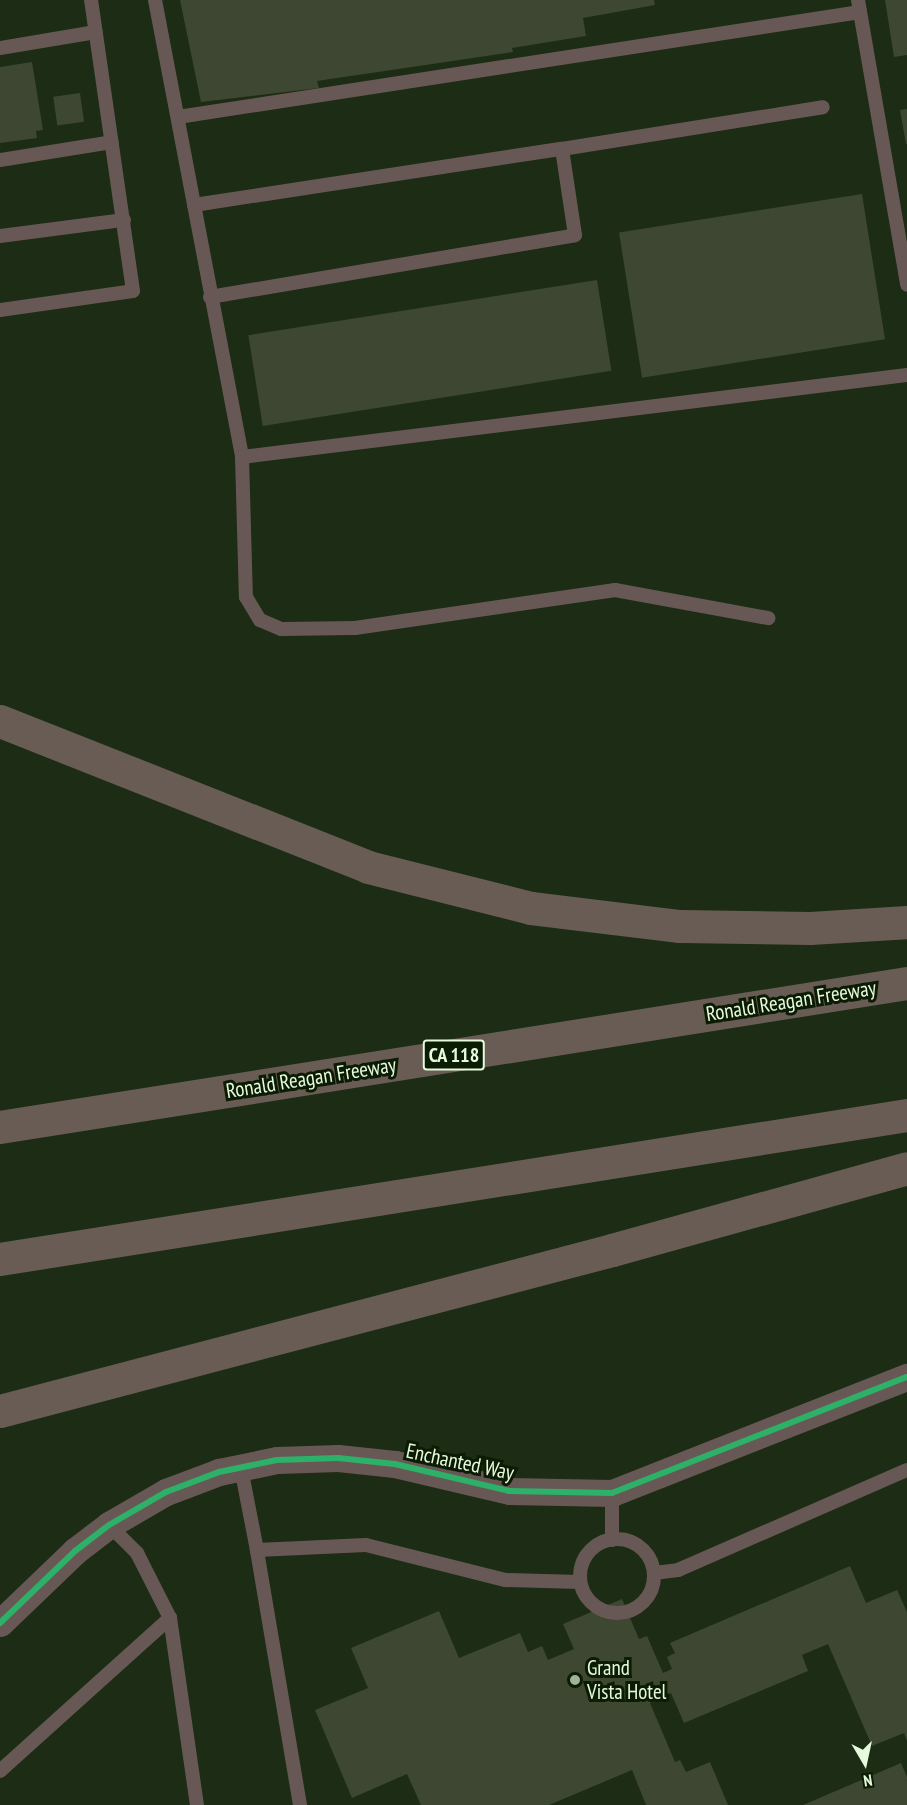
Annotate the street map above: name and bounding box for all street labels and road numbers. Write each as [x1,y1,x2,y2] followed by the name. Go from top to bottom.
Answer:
[704,975,878,1027] street label: Ronald Reagan Freeway
[421,1038,487,1072] road number: CA 118
[224,1052,398,1104] street label: Ronald Reagan Freeway
[404,1438,516,1486] street label: Enchanted Way

